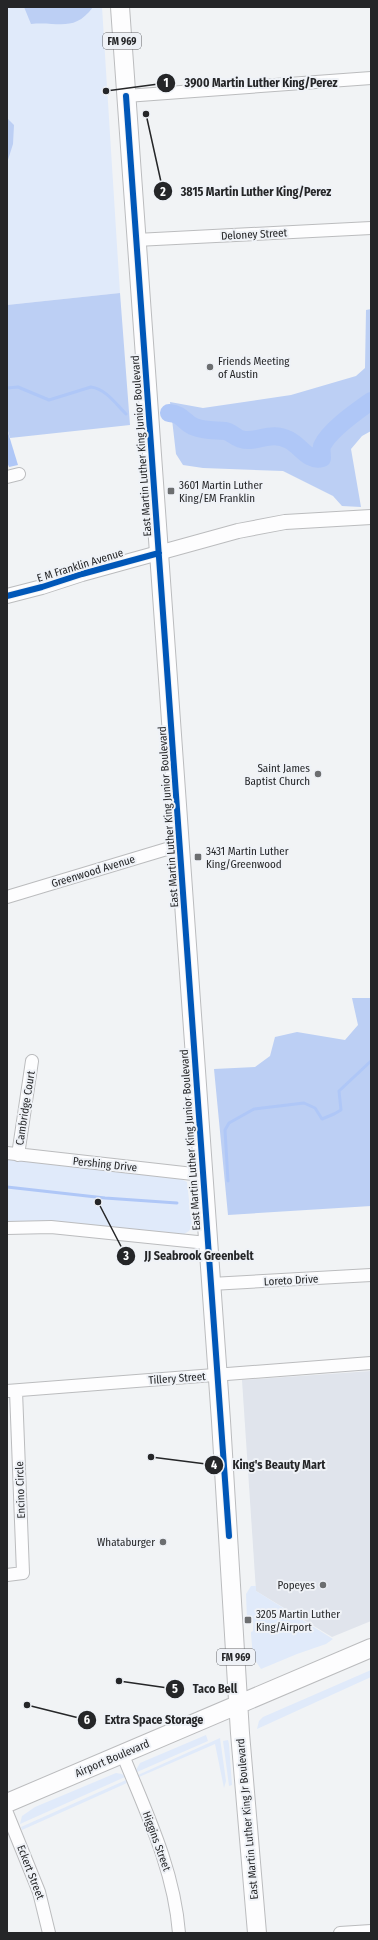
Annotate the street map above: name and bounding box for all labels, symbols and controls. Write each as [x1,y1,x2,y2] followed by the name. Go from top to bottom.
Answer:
[103,33,141,49] road number: FM 969
[156,71,345,95] callout: 3900 Martin Luther King/Perez
[163,76,169,90] text: 1
[184,76,337,90] text: 3900 Martin Luther King/Perez
[153,179,340,203] callout: 3815 Martin Luther King/Perez
[159,185,166,199] text: 2
[180,185,331,199] text: 3815 Martin Luther King/Perez
[221,226,288,243] street label: Deloney Street
[129,355,154,537] street label: East Martin Luther King Junior Boulevard
[218,355,290,381] place label: Friends Meeting of Austin
[205,362,215,372] marker: Friends Meeting of Austin
[179,479,263,505] place label: 3601 Martin Luther King/EM Franklin
[166,486,176,496] marker: 3601 Martin Luther King/EM Franklin
[35,546,125,585] street label: E M Franklin Avenue
[156,726,181,908] street label: East Martin Luther King Junior Boulevard
[244,762,310,788] place label: Saint James Baptist Church
[313,769,323,779] marker: Saint James Baptist Church
[206,845,289,871] place label: 3431 Martin Luther King/Greenwood
[193,852,203,862] marker: 3431 Martin Luther King/Greenwood
[50,853,137,890] street label: Greenwood Avenue
[178,1049,203,1231] street label: East Martin Luther King Junior Boulevard
[13,1070,38,1146] street label: Cambridge Court
[72,1155,138,1174] street label: Pershing Drive
[116,1244,262,1268] callout: JJ Seabrook Greenbelt
[122,1249,129,1263] text: 3
[143,1249,254,1263] text: JJ Seabrook Greenbelt
[263,1273,319,1288] street label: Loreto Drive
[148,1370,207,1387] street label: Tillery Street
[204,1453,334,1477] callout: King's Beauty Mart
[211,1458,217,1472] text: 4
[232,1458,326,1472] text: King's Beauty Mart
[13,1461,28,1519] street label: Encino Circle
[97,1536,155,1549] place label: Whataburger
[158,1537,168,1547] marker: Whataburger
[278,1579,315,1592] place label: Popeyes
[318,1580,328,1590] marker: Popeyes
[256,1608,340,1634] place label: 3205 Martin Luther King/Airport
[243,1615,253,1625] marker: 3205 Martin Luther King/Airport
[217,1649,255,1665] road number: FM 969
[165,1677,245,1701] callout: Taco Bell
[172,1682,178,1696] text: 5
[193,1682,238,1696] text: Taco Bell
[77,1708,211,1732] callout: Extra Space Storage
[84,1713,90,1727] text: 6
[105,1713,203,1727] text: Extra Space Storage
[73,1737,151,1780] street label: Airport Boulevard
[234,1738,261,1900] street label: East Martin Luther King Jr Boulevard
[140,1809,173,1873] street label: Higgins Street
[14,1843,47,1902] street label: Eckert Street

